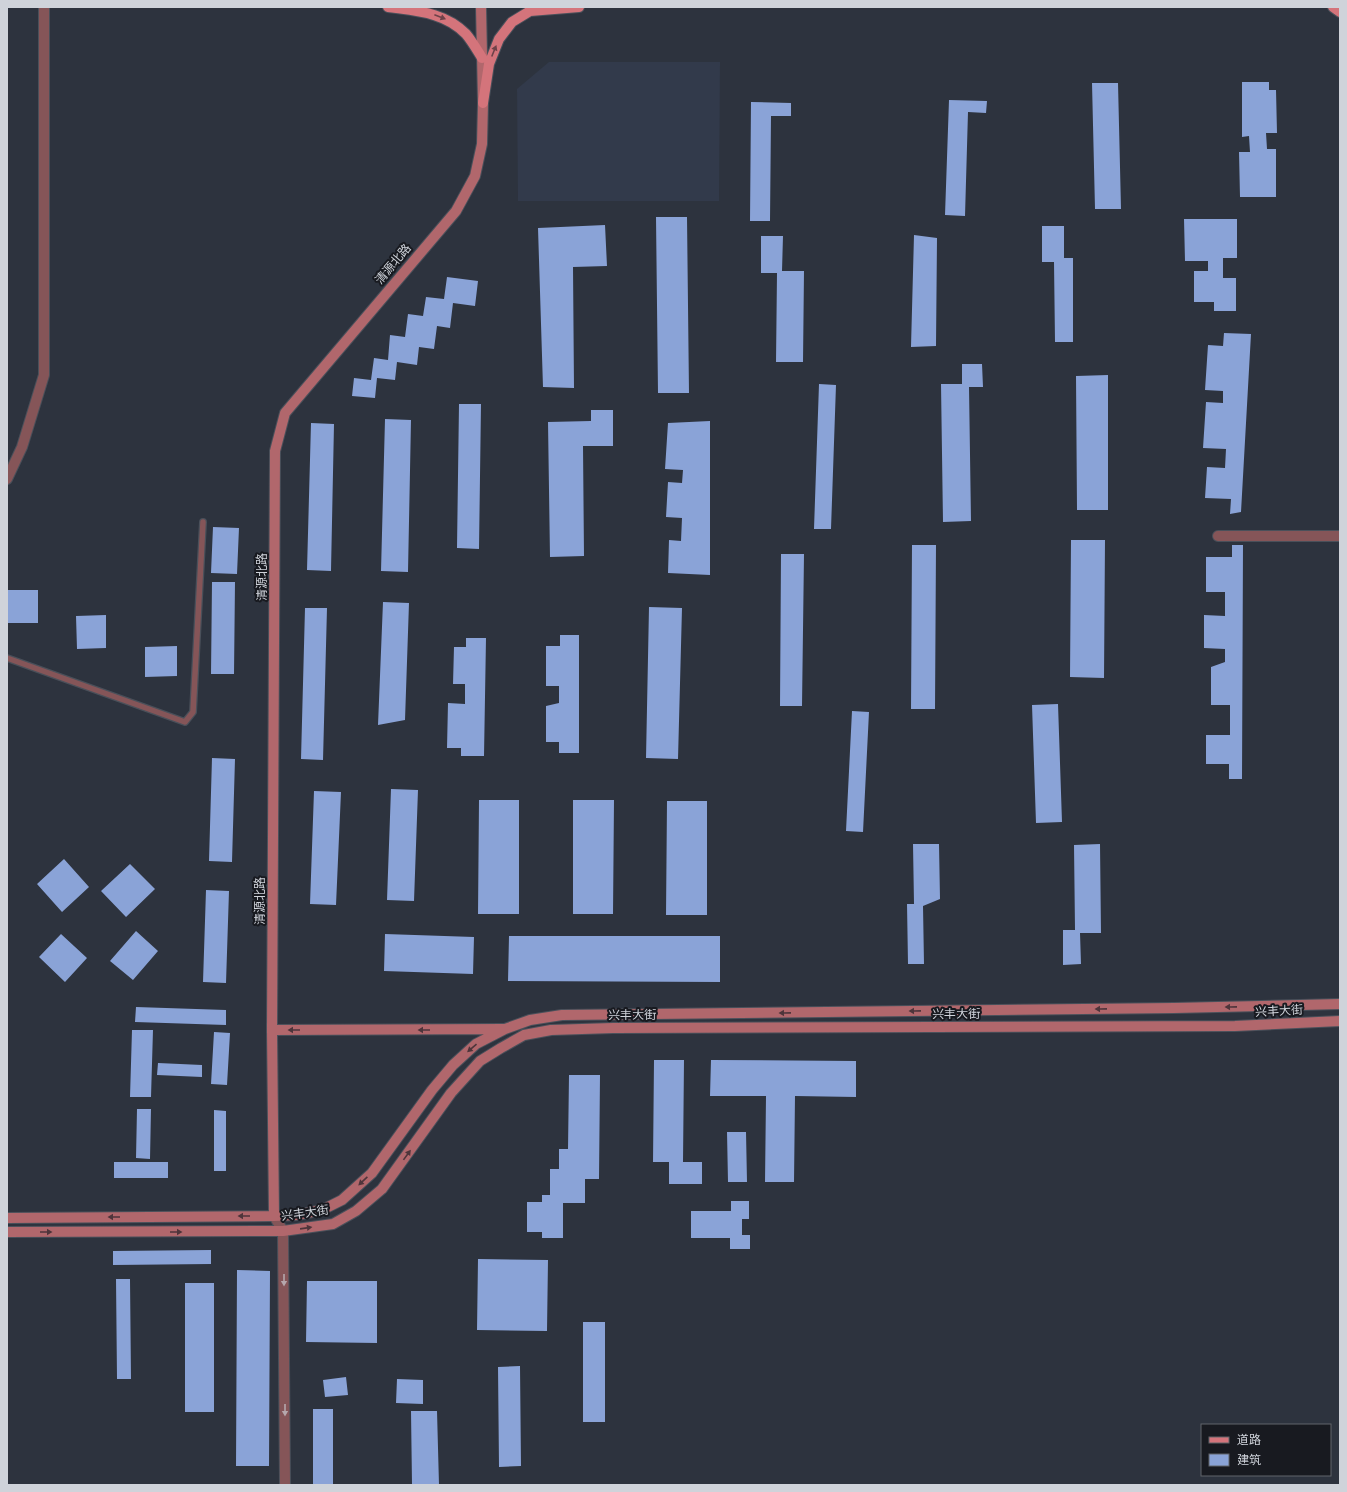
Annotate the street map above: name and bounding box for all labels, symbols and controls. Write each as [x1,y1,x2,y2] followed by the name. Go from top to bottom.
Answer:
[434,14,446,20] one-way arrow
[492,45,498,57] one-way arrow
[372,241,414,287] street label: 清源北路
[255,553,269,601] street label: 清源北路
[253,877,267,925] street label: 清源北路
[1255,1003,1303,1019] street label: 兴丰大街
[1224,1004,1237,1010] one-way arrow
[1094,1006,1107,1012] one-way arrow
[932,1007,980,1021] street label: 兴丰大街
[608,1008,656,1022] street label: 兴丰大街
[908,1008,921,1014] one-way arrow
[778,1010,791,1016] one-way arrow
[287,1027,300,1033] one-way arrow
[417,1027,430,1033] one-way arrow
[466,1044,477,1053] one-way arrow
[403,1150,411,1160] one-way arrow
[358,1176,368,1186] one-way arrow
[280,1203,330,1223] street label: 兴丰大街
[237,1213,250,1219] one-way arrow
[107,1214,120,1220] one-way arrow
[300,1225,312,1231] one-way arrow
[40,1229,53,1235] one-way arrow
[170,1229,183,1235] one-way arrow
[281,1274,287,1287] one-way arrow
[282,1404,288,1417] one-way arrow
[1201,1424,1331,1476] legend
[1237,1433,1261,1447] text: 道路
[1237,1453,1261,1467] text: 建筑

